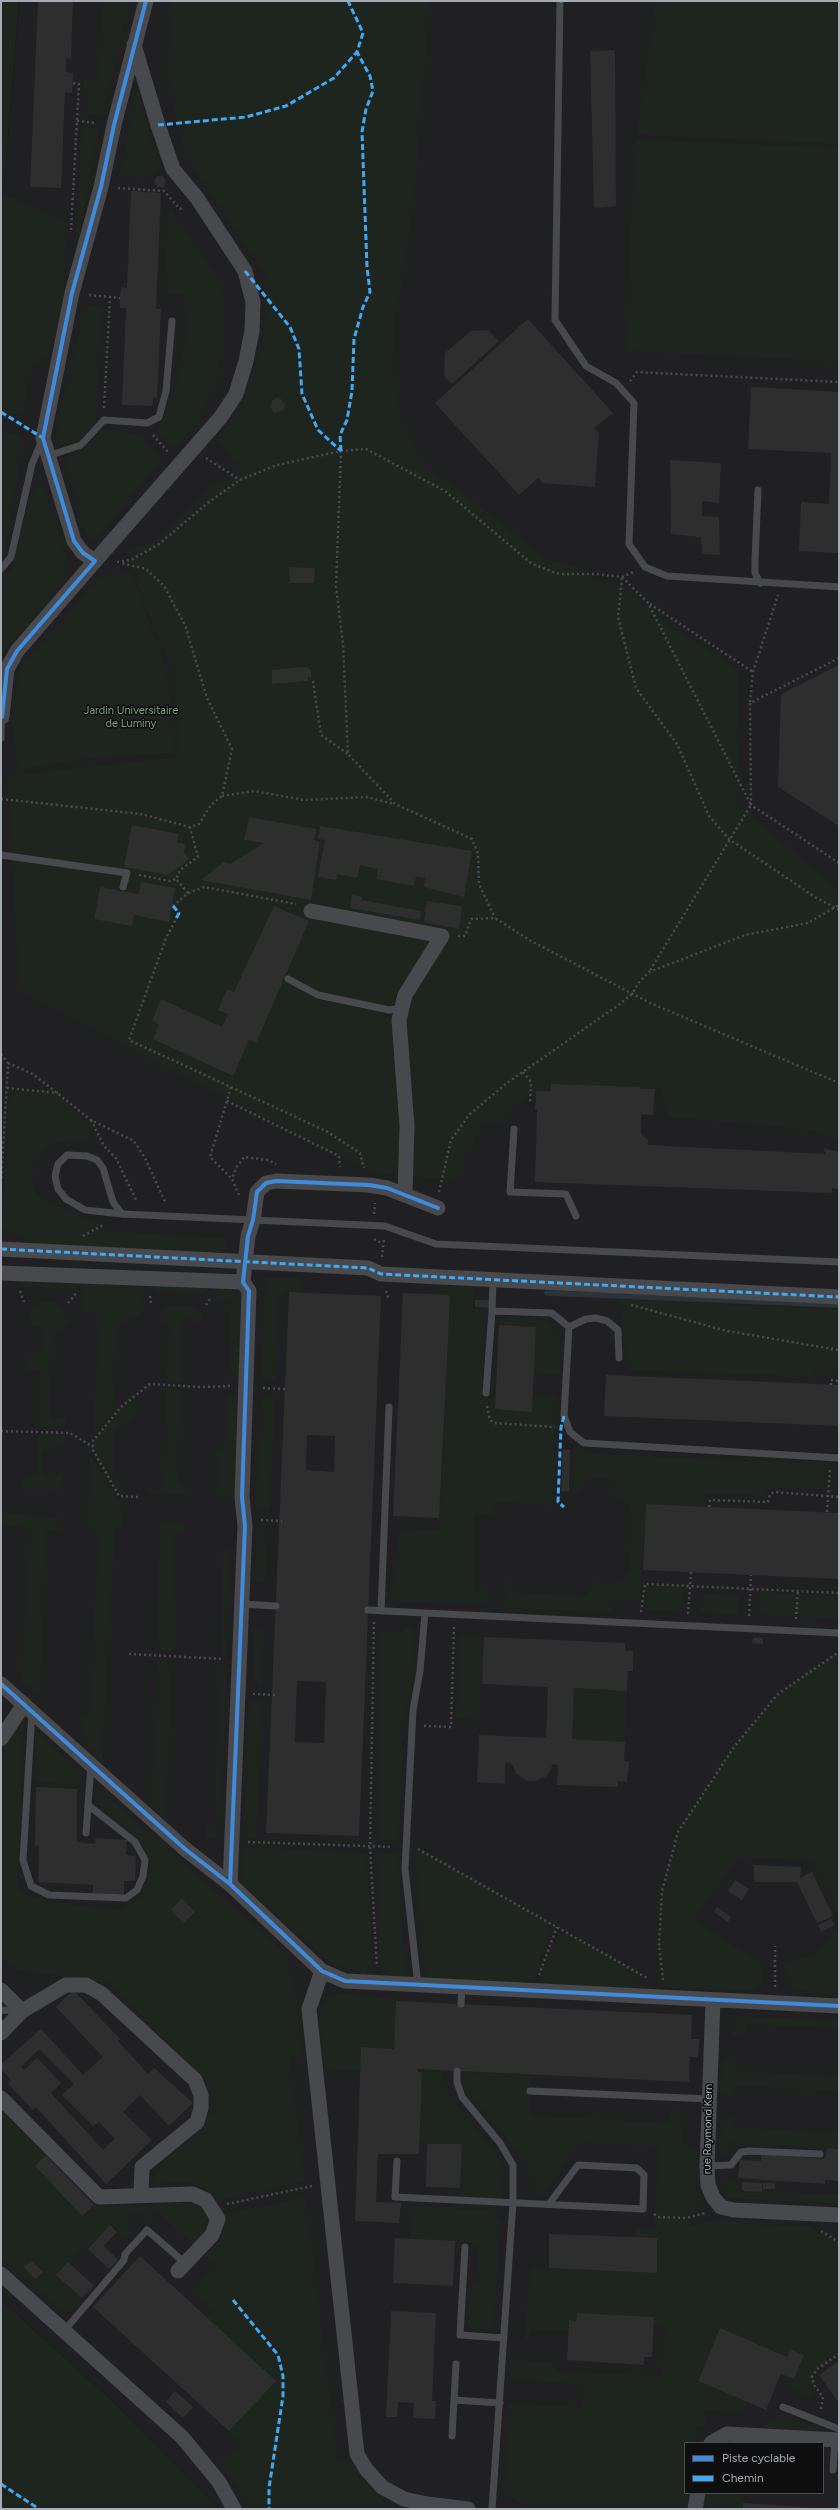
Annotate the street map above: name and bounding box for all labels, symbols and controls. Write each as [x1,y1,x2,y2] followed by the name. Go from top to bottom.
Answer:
[84,704,178,730] park label: Jardin Universitaire de Luminy
[701,2084,715,2174] street label: rue Raymond Kern
[684,2442,824,2494] legend
[722,2451,795,2465] text: Piste cyclable
[722,2471,764,2485] text: Chemin

